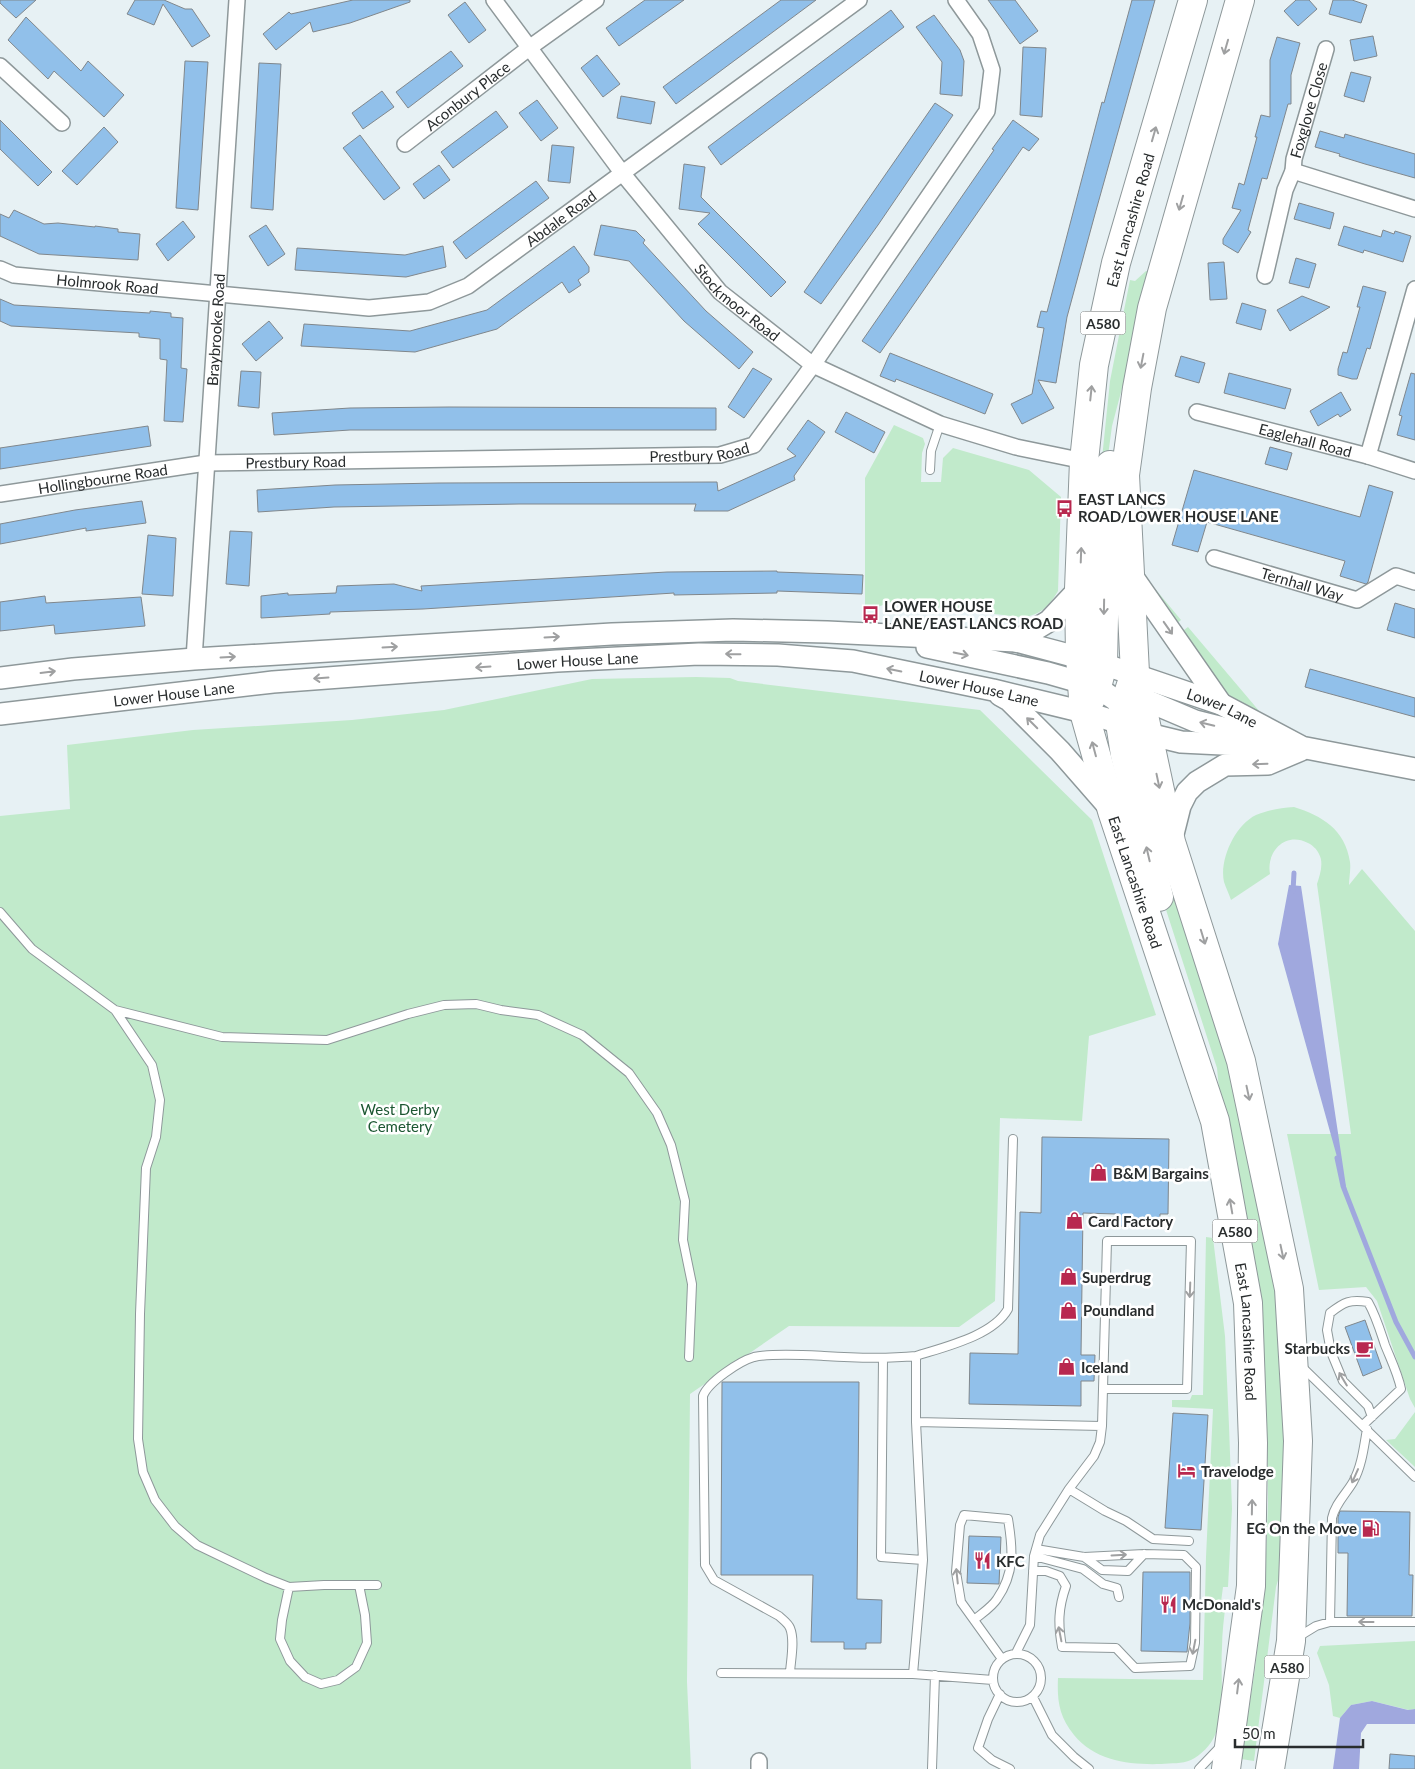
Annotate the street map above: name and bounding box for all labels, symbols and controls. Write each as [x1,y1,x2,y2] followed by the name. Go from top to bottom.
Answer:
[1221,38,1231,54] one-way arrow
[422,57,513,134] street label: Aconbury Place
[1286,60,1331,160] street label: Foxglove Close
[1150,126,1160,142] one-way arrow
[1102,151,1158,289] street label: East Lancashire Road
[522,186,599,250] street label: Abdale Road
[1175,195,1185,211] one-way arrow
[691,260,784,345] street label: Stockmoor Road
[55,270,159,297] street label: Holmrook Road
[203,273,228,387] street label: Braybrooke Road
[1080,312,1126,334] road number: A580
[1137,352,1146,368] one-way arrow
[1086,385,1096,401] one-way arrow
[1257,419,1354,461] street label: Eaglehall Road
[649,438,751,465] street label: Prestbury Road
[245,452,346,471] street label: Prestbury Road
[37,460,169,497] street label: Hollingbourne Road
[1078,490,1279,525] place label: EAST LANCS ROAD/LOWER HOUSE LANE
[1054,498,1074,518] bus stop icon: EAST LANCS ROAD/LOWER HOUSE LANE
[1076,547,1085,563] one-way arrow
[1259,563,1346,605] street label: Ternhall Way
[884,597,1064,632] place label: LOWER HOUSE LANE/EAST LANCS ROAD
[1099,598,1109,615] one-way arrow
[860,605,880,625] bus stop icon: LOWER HOUSE LANE/EAST LANCS ROAD
[1163,620,1173,634] one-way arrow
[544,633,560,642] one-way arrow
[382,643,398,652] one-way arrow
[516,648,639,673] street label: Lower House Lane
[725,650,741,659] one-way arrow
[952,650,968,660] one-way arrow
[219,653,235,662] one-way arrow
[475,662,491,671] one-way arrow
[887,665,903,674] one-way arrow
[918,666,1041,710] street label: Lower House Lane
[40,667,56,677] one-way arrow
[313,674,329,683] one-way arrow
[112,678,236,710] street label: Lower House Lane
[1185,684,1261,731] street label: Lower Lane
[1026,717,1038,729] one-way arrow
[1200,719,1216,728] one-way arrow
[1089,742,1099,758] one-way arrow
[1252,759,1268,769] one-way arrow
[1154,773,1164,789] one-way arrow
[1105,813,1166,951] street label: East Lancashire Road
[1142,847,1152,863] one-way arrow
[1198,929,1208,945] one-way arrow
[1244,1085,1253,1101] one-way arrow
[361,1100,440,1135] park label: West Derby Cemetery
[1089,1163,1109,1183] shop icon: B&M Bargains
[1113,1164,1209,1182] place label: B&M Bargains
[1225,1199,1235,1215] one-way arrow
[1064,1211,1084,1231] shop icon: Card Factory
[1088,1212,1173,1230] place label: Card Factory
[1212,1220,1258,1242] road number: A580
[1277,1244,1287,1260] one-way arrow
[1232,1261,1260,1401] street label: East Lancashire Road
[1058,1267,1078,1287] shop icon: Superdrug
[1082,1268,1151,1286] place label: Superdrug
[1185,1282,1194,1298] one-way arrow
[1059,1300,1079,1320] shop icon: Poundland
[1083,1301,1154,1319] place label: Poundland
[1354,1338,1374,1358] cafe icon: Starbucks
[1285,1339,1350,1357] place label: Starbucks
[1057,1357,1077,1377] shop icon: Iceland
[1081,1358,1129,1376] place label: Iceland
[1338,1372,1349,1386] one-way arrow
[1177,1461,1197,1481] hotel icon: Travelodge
[1201,1462,1274,1480] place label: Travelodge
[1350,1468,1360,1483] one-way arrow
[1247,1499,1257,1516] one-way arrow
[1361,1518,1381,1538] fuel station icon: EG On the Move
[1246,1519,1357,1537] place label: EG On the Move
[1110,1550,1127,1560] one-way arrow
[972,1551,992,1571] restaurant icon: KFC
[996,1552,1025,1570] place label: KFC
[952,1568,962,1584] one-way arrow
[1158,1594,1178,1614] restaurant icon: McDonald's
[1182,1595,1261,1613] place label: McDonald's
[1359,1617,1375,1627] one-way arrow
[1055,1627,1064,1643] one-way arrow
[1188,1638,1198,1654] one-way arrow
[1264,1655,1310,1678] road number: A580
[1233,1678,1243,1694] one-way arrow
[1235,1716,1362,1748] scale bar
[1242,1724,1276,1742] text: 50 m

